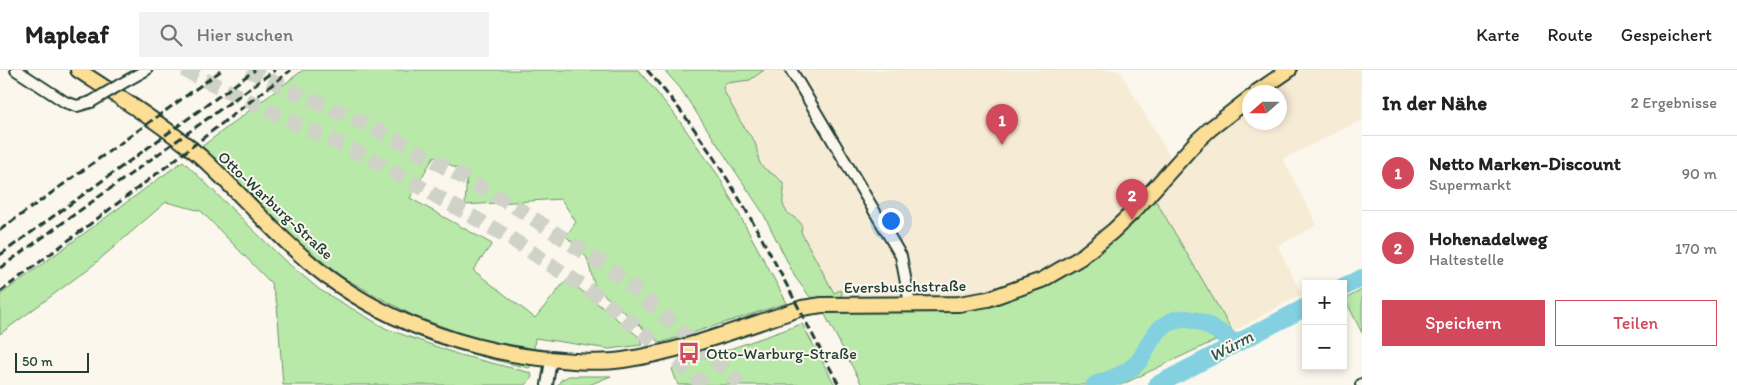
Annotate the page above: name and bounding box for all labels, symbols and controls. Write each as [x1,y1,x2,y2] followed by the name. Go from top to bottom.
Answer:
[139,12,489,57] search box
[25,20,109,49] text: Mapleaf
[157,21,185,49] icon: search
[197,23,293,46] text: Hier suchen
[1476,24,1519,46] text: Karte
[1547,24,1593,46] text: Route
[1621,24,1712,46] text: Gespeichert
[1242,85,1287,130] north arrow
[1382,90,1487,115] text: In der Nähe
[1631,93,1717,112] text: 2 Ergebnisse
[986,104,1018,145] pin: 1
[214,147,337,264] street label: Otto-Warburg-Straße
[1429,152,1621,175] text: Netto Marken-Discount
[1394,164,1402,183] text: 1
[1682,164,1717,183] text: 90 m
[1429,175,1511,194] text: Supermarkt
[1116,179,1148,220] pin: 2
[878,208,904,234] your location
[1429,227,1548,250] text: Hohenadelweg
[1394,239,1402,258] text: 2
[1675,239,1717,258] text: 170 m
[1429,250,1504,269] text: Haltestelle
[844,276,966,297] street label: Eversbuschstraße
[1302,280,1347,370] map controls
[1302,280,1347,325] button: +
[1382,300,1545,346] button: Speichern
[1555,300,1717,346] button: Teilen
[1205,325,1257,367] water label: Würm
[1302,325,1347,370] button: −
[676,340,702,366] bus stop icon: Otto-Warburg-Straße
[706,344,857,363] place label: Otto-Warburg-Straße
[15,350,89,373] scale bar
[22,353,53,370] text: 50 m

